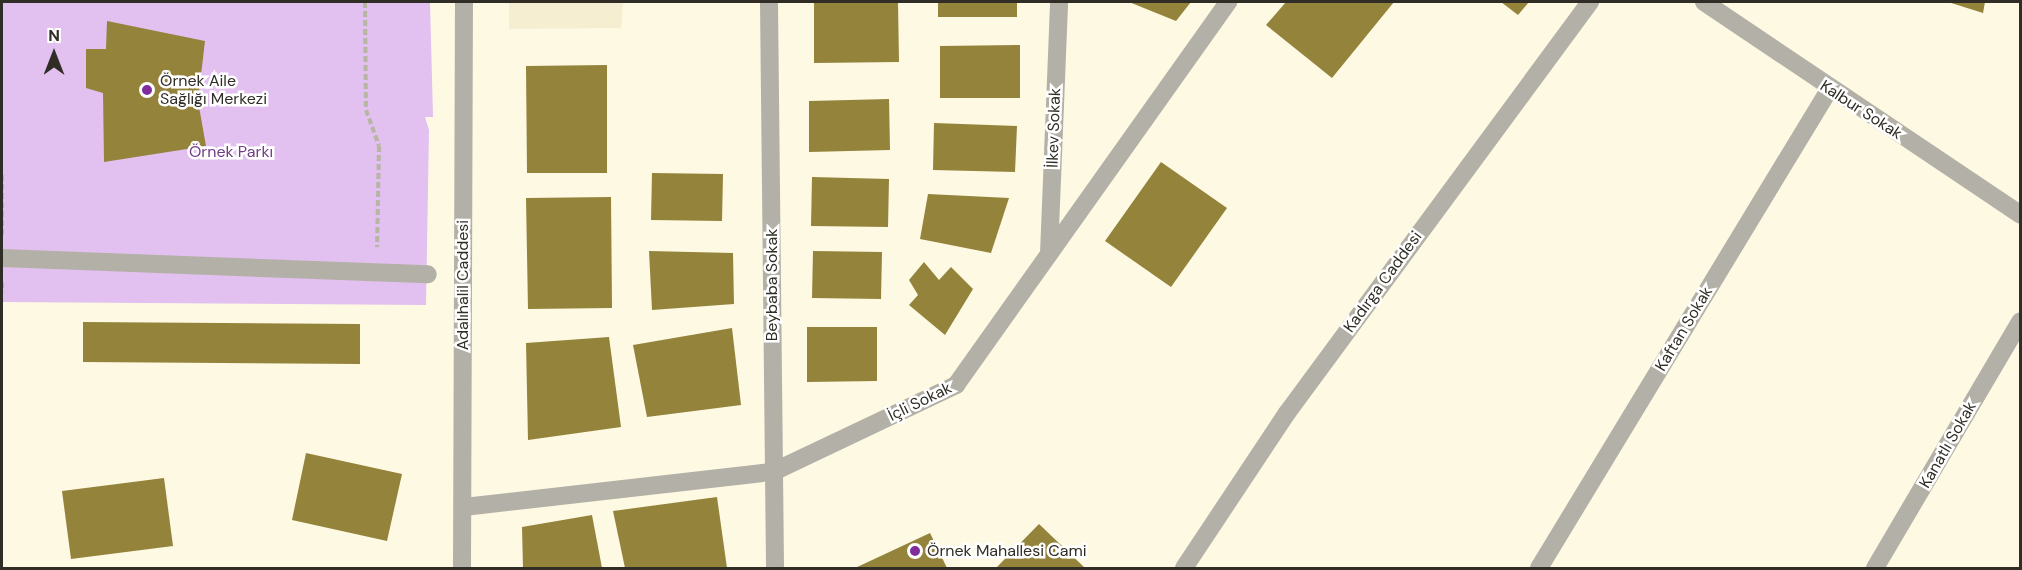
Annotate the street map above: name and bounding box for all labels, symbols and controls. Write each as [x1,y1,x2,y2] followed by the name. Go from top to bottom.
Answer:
[24,24,84,84] north arrow
[48,25,60,46] text: N
[160,71,267,109] place label: Örnek Aile Sağlığı Merkezi
[1816,76,1906,144] street label: Kalbur Sokak
[138,81,156,99] marker: Örnek Aile Sağlığı Merkezi
[1043,88,1065,168] street label: İlkev Sokak
[189,142,273,162] park label: Örnek Parkı
[453,220,473,350] street label: Adalıhalil Caddesi
[1340,228,1426,336] street label: Kadırga Caddesi
[762,229,782,341] street label: Beybaba Sokak
[1651,283,1717,375] street label: Kaftan Sokak
[885,378,955,426] street label: İçli Sokak
[1916,398,1980,492] street label: Kanatlı Sokak
[927,541,1087,561] place label: Örnek Mahallesi Cami
[908,544,922,558] marker: Örnek Mahallesi Cami

